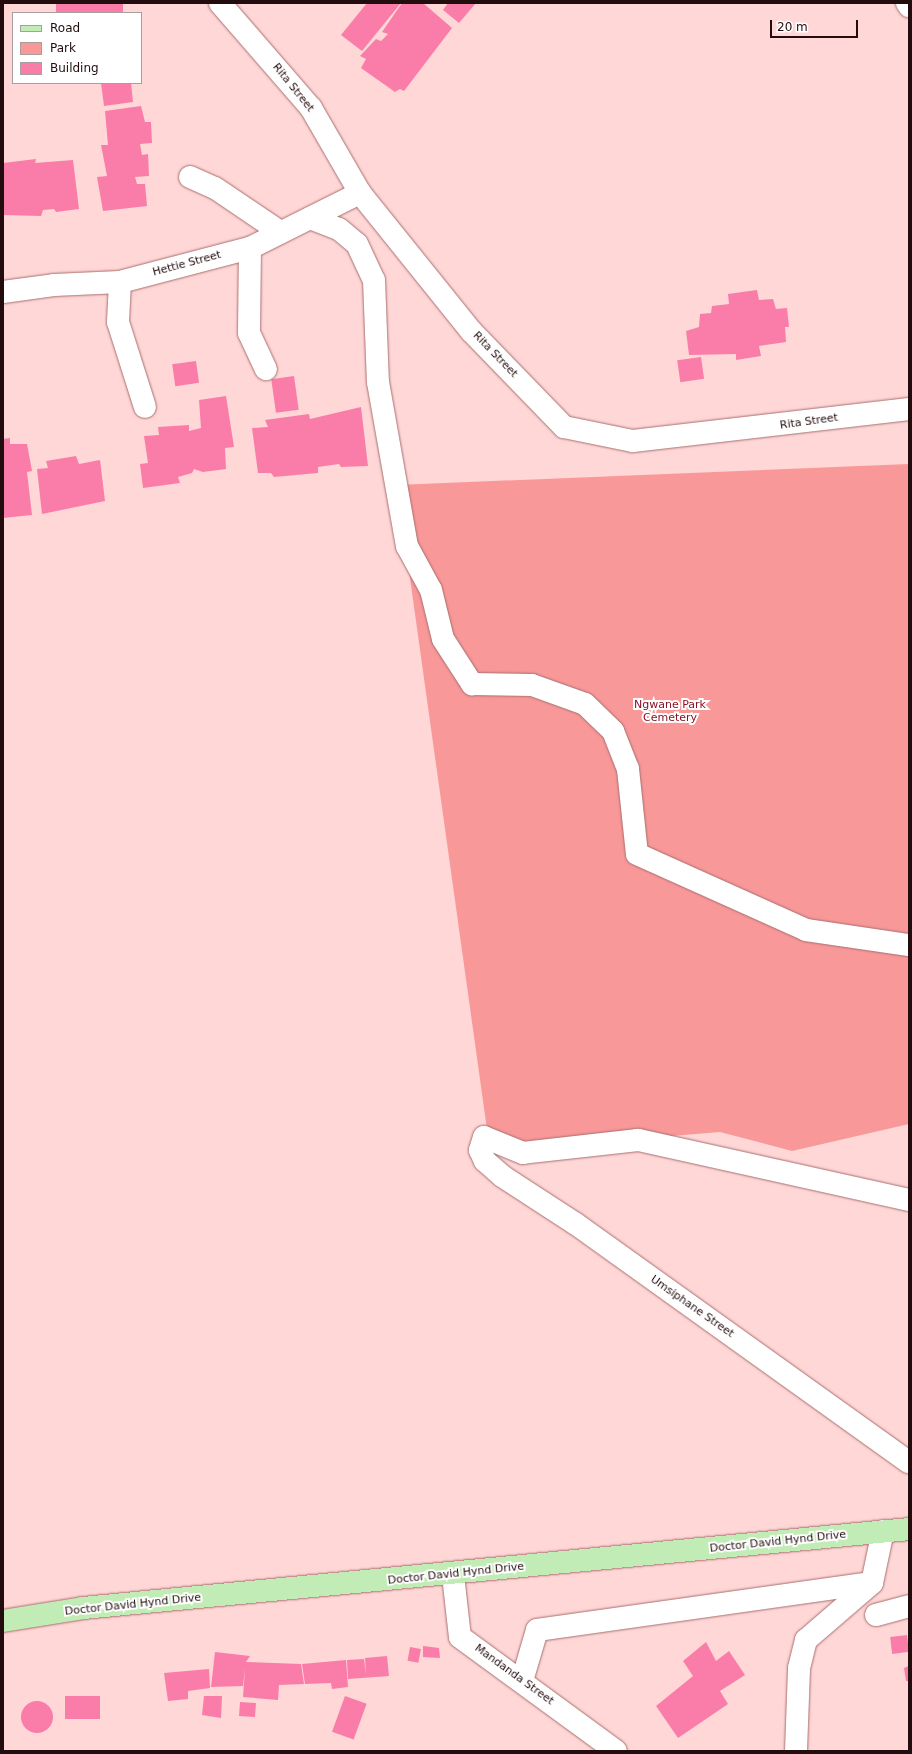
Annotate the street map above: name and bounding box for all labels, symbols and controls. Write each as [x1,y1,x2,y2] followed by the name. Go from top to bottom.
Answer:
[12,12,142,84] legend
[772,12,860,38] scale bar
[777,20,808,34] text: 20 m
[50,21,80,35] text: Road
[50,41,76,55] text: Park
[50,61,99,75] text: Building
[269,61,317,115] street label: Rita Street
[151,249,223,279] street label: Hettie Street
[470,329,520,381] street label: Rita Street
[779,411,839,433] street label: Rita Street
[634,699,706,725] park label: Ngwane Park Cemetery
[648,1273,736,1341] street label: Umsiphane Street
[709,1528,847,1556] street label: Doctor David Hynd Drive
[387,1560,525,1588] street label: Doctor David Hynd Drive
[64,1591,202,1619] street label: Doctor David Hynd Drive
[472,1642,556,1708] street label: Mandanda Street

